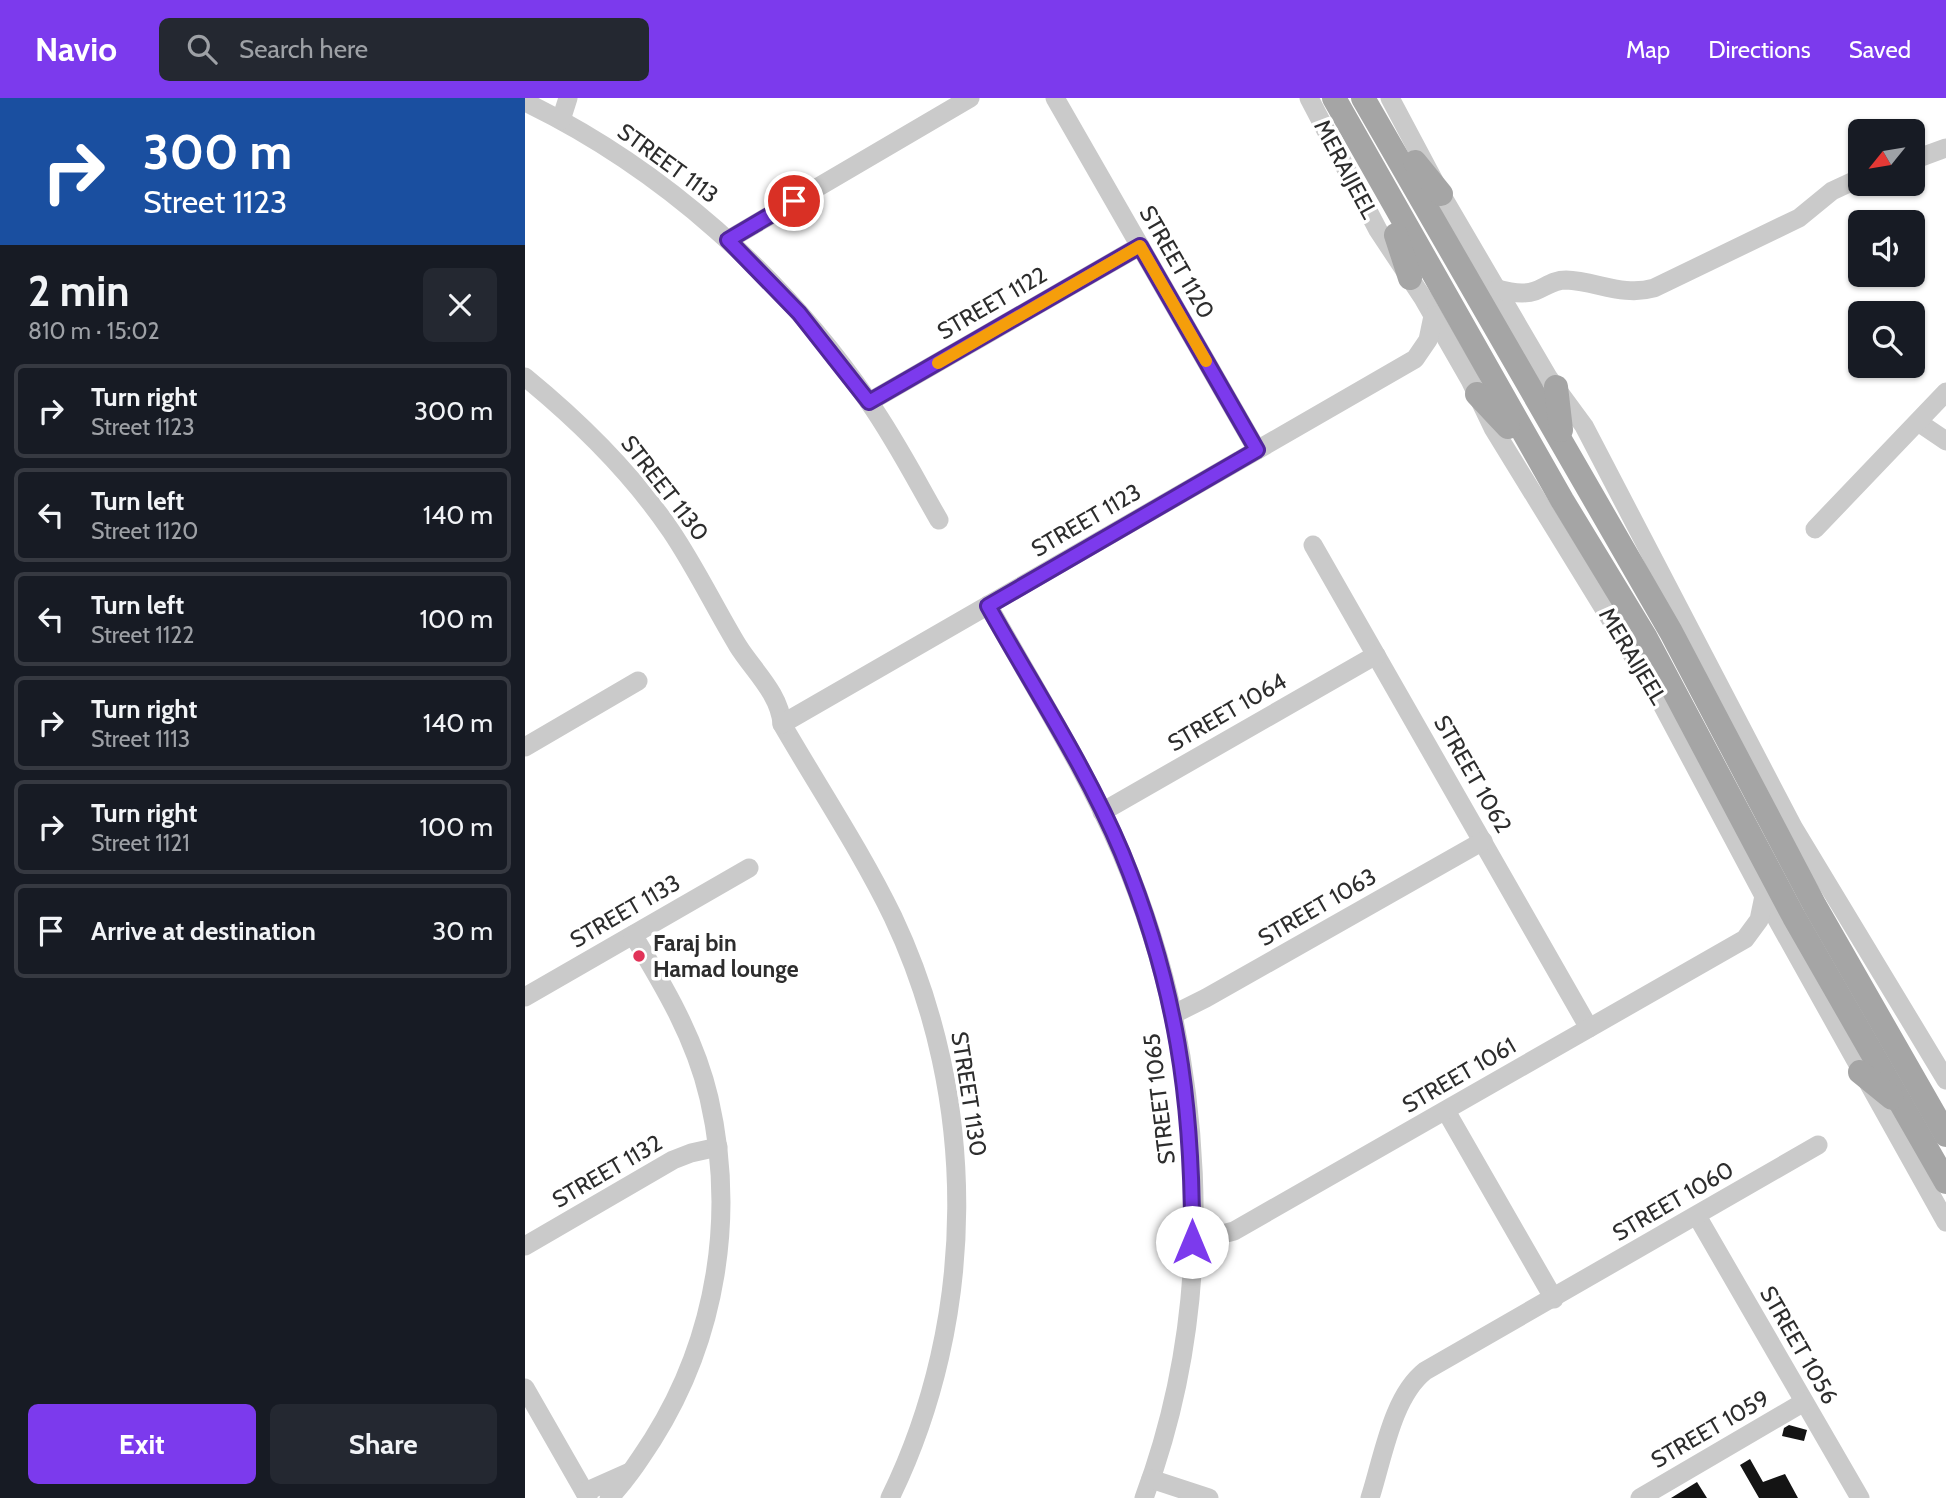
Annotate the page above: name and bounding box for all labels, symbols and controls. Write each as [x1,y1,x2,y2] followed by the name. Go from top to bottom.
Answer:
[159,18,649,81] search box
[35,29,117,69] text: Navio
[183,30,221,68] icon: search
[239,33,368,65] text: Search here
[1626,35,1670,64] text: Map
[1708,35,1811,64] text: Directions
[1849,35,1911,64] text: Saved
[1308,115,1384,224] street label: MERAIJEEL
[612,117,724,209] street label: STREET 1113
[1848,119,1925,196] north arrow
[1848,119,1925,378] map controls
[143,122,292,181] text: 300 m
[28,126,119,217] icon: right
[764,171,824,231] pin
[143,182,287,221] text: Street 1123
[775,182,813,220] icon: arrive
[1133,201,1221,323] street label: STREET 1120
[1848,210,1925,287] button: sound
[932,260,1052,346] street label: STREET 1122
[28,265,129,317] text: 2 min
[423,268,497,342] button: close
[1848,301,1925,378] button: search
[28,317,160,345] text: 810 m · 15:02
[91,381,197,413] text: Turn right
[32,392,70,430] icon: right
[414,395,493,427] text: 300 m
[91,413,195,441] text: Street 1123
[615,430,715,546] street label: STREET 1130
[1026,477,1146,563] street label: STREET 1123
[91,485,184,517] text: Turn left
[32,496,70,534] icon: left
[423,499,493,531] text: 140 m
[91,517,198,545] text: Street 1120
[91,589,184,621] text: Turn left
[32,600,70,638] icon: left
[1593,602,1673,710] street label: MERAIJEEL
[420,603,493,635] text: 100 m
[91,621,194,649] text: Street 1122
[1163,667,1291,757] street label: STREET 1064
[91,693,197,725] text: Turn right
[32,704,70,742] icon: right
[423,707,493,739] text: 140 m
[1428,710,1518,838] street label: STREET 1062
[91,725,190,753] text: Street 1113
[91,797,197,829] text: Turn right
[32,808,70,846] icon: right
[420,811,493,843] text: 100 m
[91,829,190,857] text: Street 1121
[1253,862,1381,952] street label: STREET 1063
[565,868,685,954] street label: STREET 1133
[32,912,70,950] icon: arrive
[91,915,316,947] text: Arrive at destination
[432,915,493,947] text: 30 m
[653,929,799,983] place label: Faraj bin Hamad lounge
[631,948,647,964] marker: Faraj bin Hamad lounge
[945,1030,993,1158] street label: STREET 1130
[1397,1031,1521,1119] street label: STREET 1061
[1137,1032,1181,1166] street label: STREET 1065
[547,1128,667,1214] street label: STREET 1132
[1607,1155,1739,1247] street label: STREET 1060
[1155,1205,1229,1279] position arrow
[1754,1281,1844,1409] street label: STREET 1056
[1646,1384,1774,1474] street label: STREET 1059
[28,1404,256,1484] button: Exit
[270,1404,497,1484] button: Share

